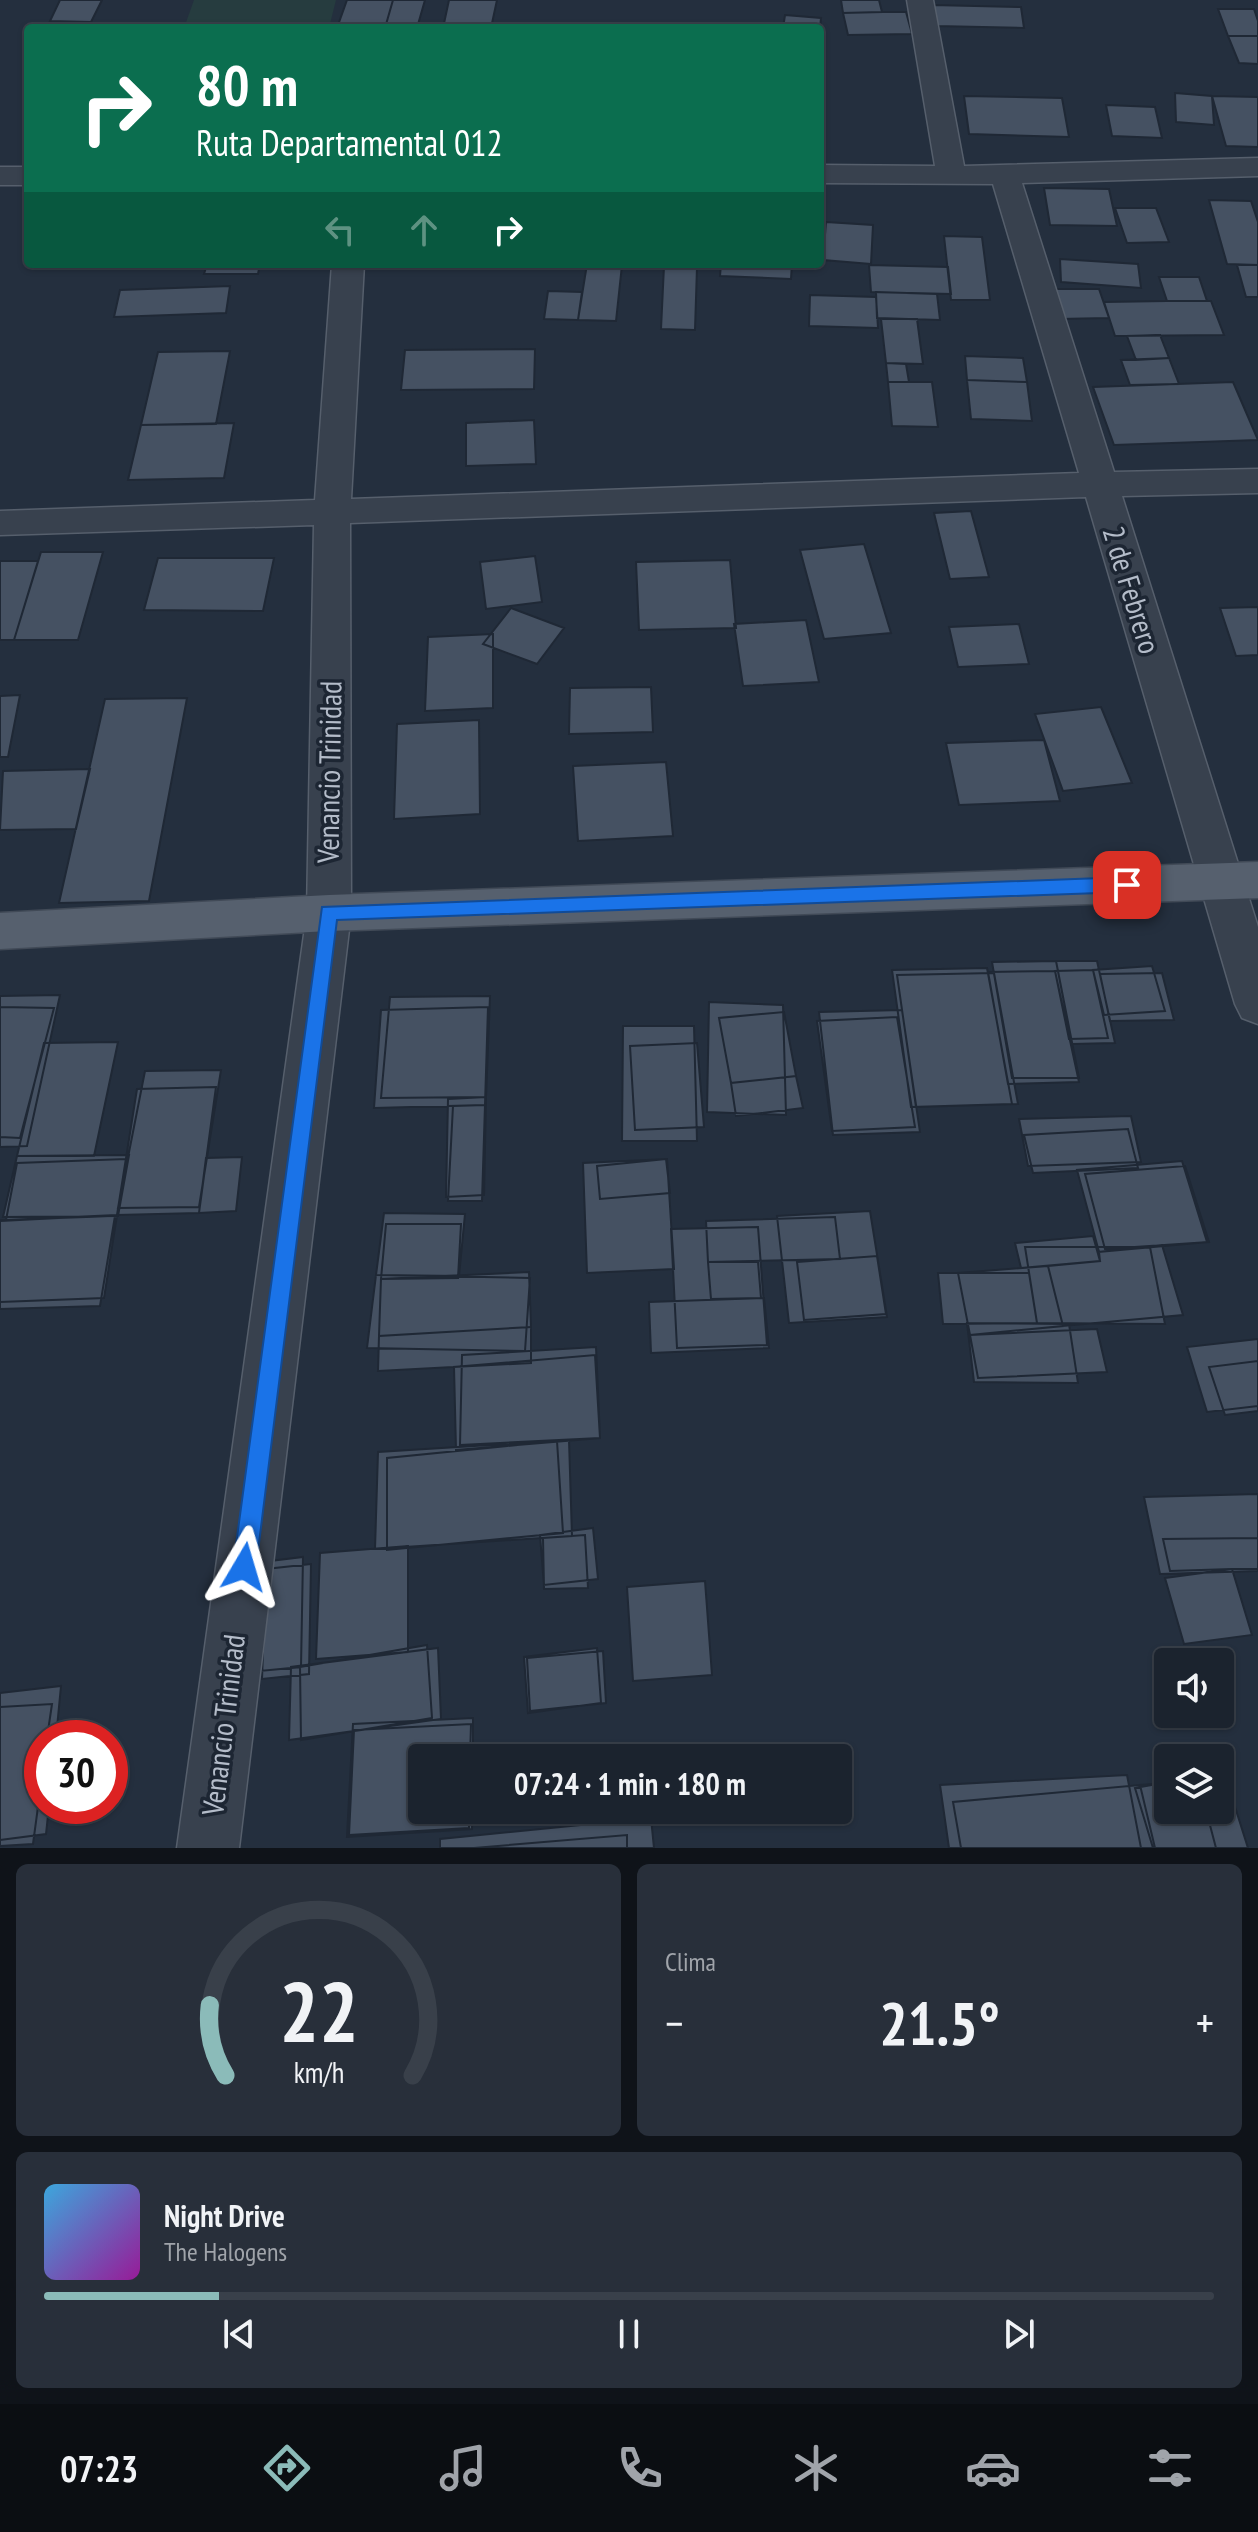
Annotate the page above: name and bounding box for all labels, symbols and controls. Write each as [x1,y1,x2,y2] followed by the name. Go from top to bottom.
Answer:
[196,49,298,121] text: 80 m
[64,56,168,160] icon: right
[196,119,503,166] text: Ruta Departamental 012
[318,208,362,252] icon: left
[402,208,446,252] icon: ahead
[486,208,530,252] icon: right
[1095,521,1170,658] street label: 2 de Febrero
[307,681,350,864] street label: Venancio Trinidad
[1093,851,1161,919] pin
[1105,863,1149,907] icon: arrive
[202,1525,286,1609] position arrow
[192,1632,253,1819] street label: Venancio Trinidad
[1154,1648,1234,1824] map controls
[1154,1648,1234,1728] button: sound
[24,1720,128,1824] speed limit sign: 30
[1154,1744,1234,1824] button: layers
[514,1764,746,1803] text: 07:24 · 1 min · 180 m
[665,1945,716,1978] text: Clima
[279,1957,358,2065] text: 22
[879,1984,1000,2062] text: 21.5°
[665,1994,683,2051] text: −
[1196,1994,1214,2051] text: +
[293,2054,344,2091] text: km/h
[164,2196,285,2235] text: Night Drive
[164,2235,287,2268] text: The Halogens
[217,2312,261,2356] icon: previous
[607,2312,651,2356] icon: pause
[997,2312,1041,2356] icon: next
[259,2440,315,2496] icon: directions
[435,2440,491,2496] icon: music
[612,2440,668,2496] icon: phone
[788,2440,844,2496] icon: climate
[965,2440,1021,2496] icon: car
[1142,2440,1198,2496] icon: filters
[60,2445,138,2492] text: 07:23

